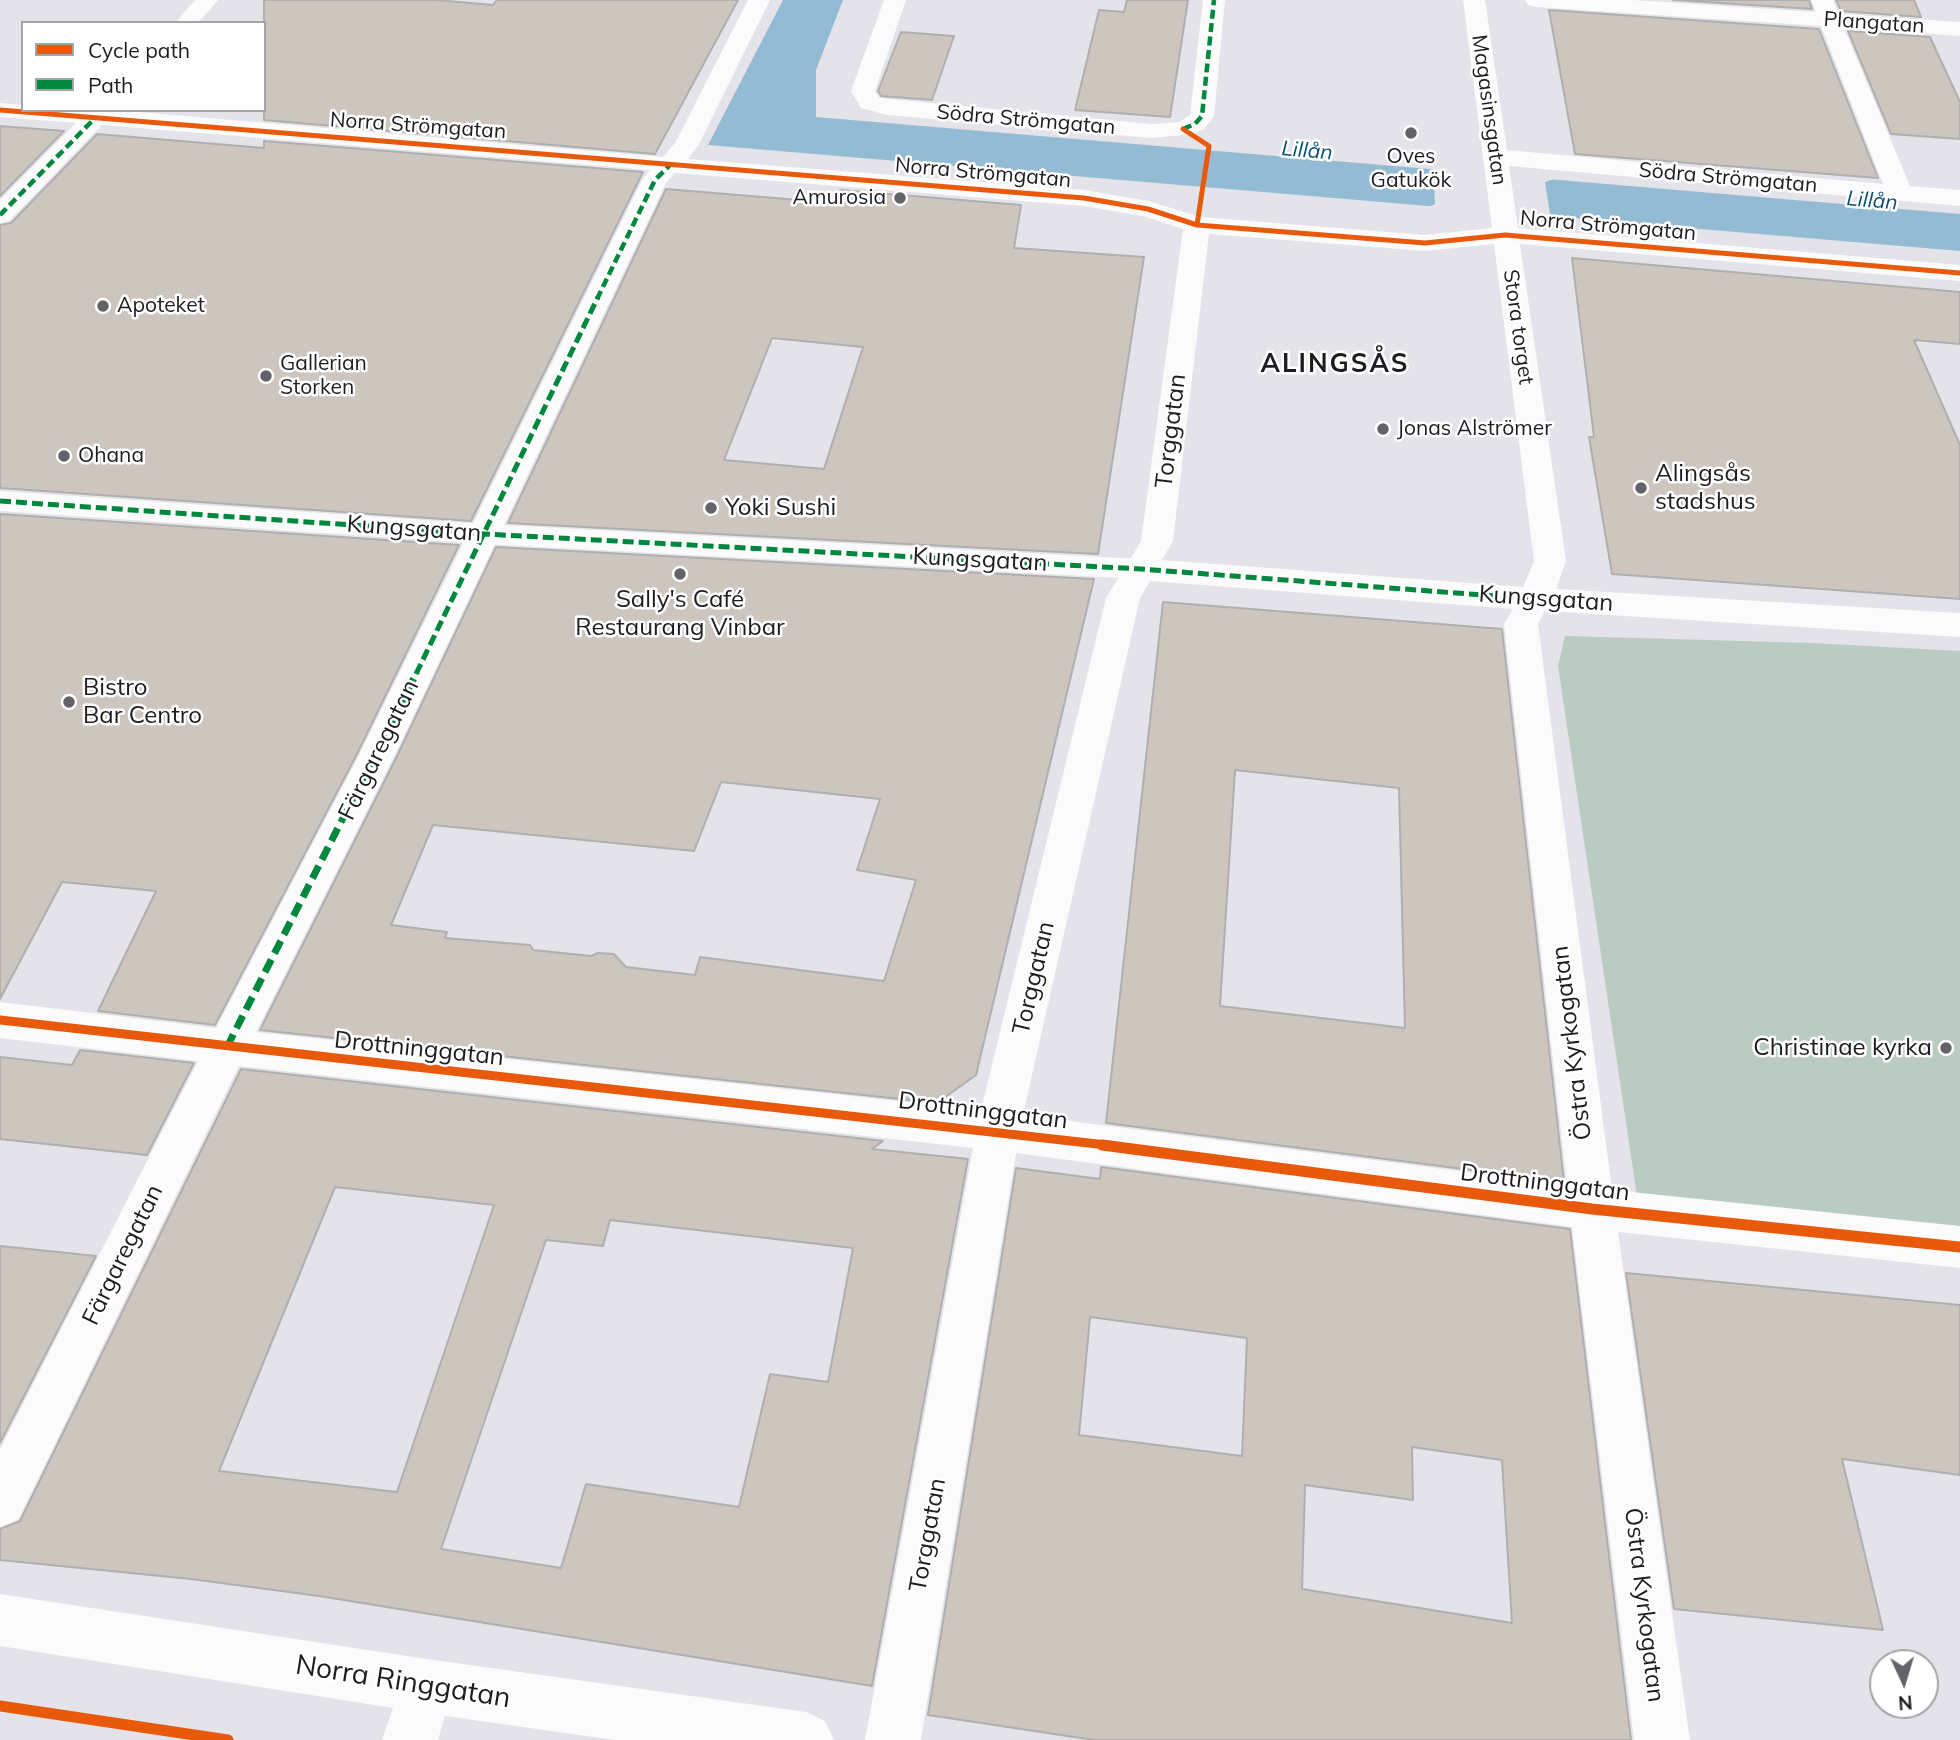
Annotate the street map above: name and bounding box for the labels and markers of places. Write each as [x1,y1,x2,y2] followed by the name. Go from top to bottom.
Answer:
[1403,125,1419,141] marker: Oves Gatukök
[1371,144,1451,194] place label: Oves Gatukök
[793,185,886,211] place label: Amurosia
[892,190,908,206] marker: Amurosia
[117,293,205,319] place label: Apoteket
[95,298,111,314] marker: Apoteket
[280,351,367,401] place label: Gallerian Storken
[258,368,274,384] marker: Gallerian Storken
[1397,416,1552,442] place label: Jonas Alströmer
[1375,421,1391,437] marker: Jonas Alströmer
[78,443,144,469] place label: Ohana
[56,448,72,464] marker: Ohana
[1655,460,1756,516] place label: Alingsås stadshus
[1633,480,1649,496] marker: Alingsås stadshus
[725,494,836,522] place label: Yoki Sushi
[703,500,719,516] marker: Yoki Sushi
[672,566,688,582] marker: Sally's Café Restaurang Vinbar
[575,586,785,642] place label: Sally's Café Restaurang Vinbar
[83,674,202,730] place label: Bistro Bar Centro
[61,694,77,710] marker: Bistro Bar Centro
[1753,1034,1932,1062] place label: Christinae kyrka
[1938,1040,1954,1056] marker: Christinae kyrka

